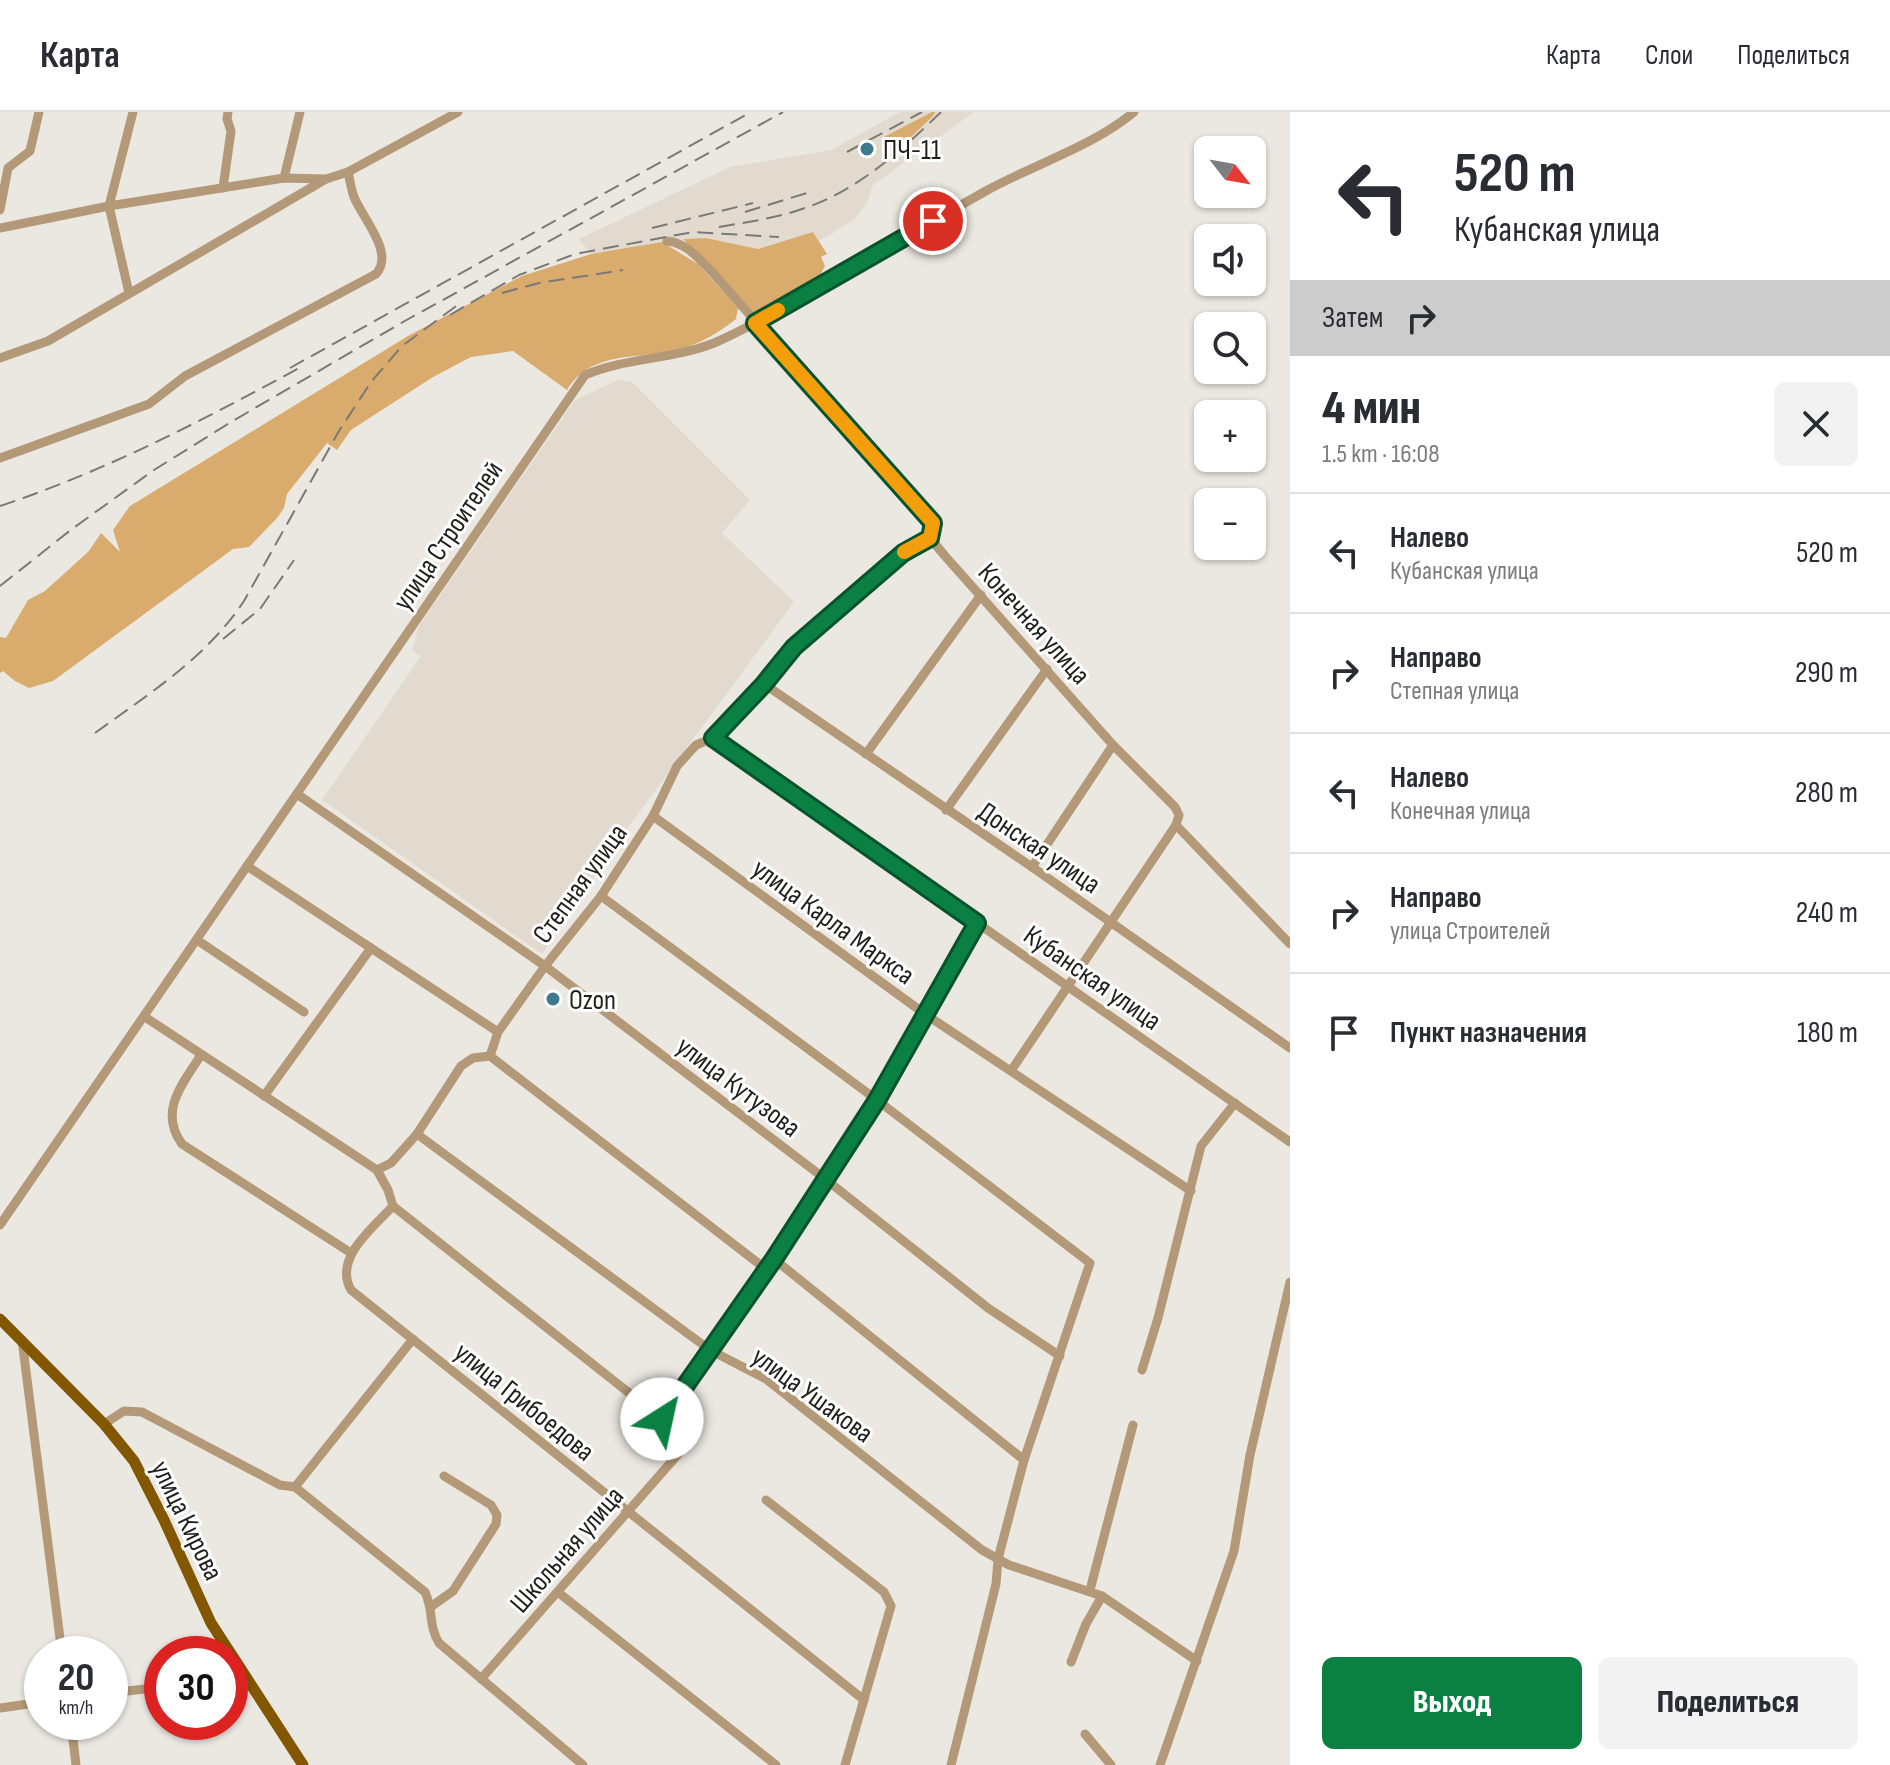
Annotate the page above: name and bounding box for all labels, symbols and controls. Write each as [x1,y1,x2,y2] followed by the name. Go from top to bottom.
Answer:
[40,33,120,78] text: Карта
[1546,39,1601,72] text: Карта
[1645,39,1693,72] text: Слои
[1737,39,1850,72] text: Поделиться
[883,134,941,167] place label: ПЧ-11
[1194,136,1266,208] north arrow
[1194,136,1266,560] map controls
[858,140,876,158] marker: ПЧ-11
[1454,141,1576,208] text: 520 m
[1322,144,1426,248] icon: left
[899,187,967,255] pin
[911,199,955,243] icon: arrive
[1454,209,1660,252] text: Кубанская улица
[1194,224,1266,296] button: sound
[1399,296,1443,340] icon: right
[1322,300,1383,336] text: Затем
[1194,312,1266,384] button: search
[1322,380,1421,437] text: 4 мин
[1774,382,1858,466] button: close
[1194,400,1266,472] button: +
[1322,439,1440,470] text: 1.5 km · 16:08
[386,455,510,617] street label: улица Строителей
[1194,488,1266,560] button: −
[1390,520,1469,556] text: Налево
[1322,531,1366,575] icon: left
[1796,535,1858,571] text: 520 m
[1390,556,1539,587] text: Кубанская улица
[971,557,1097,691] street label: Конечная улица
[1390,640,1482,676] text: Направо
[1322,651,1366,695] icon: right
[1795,655,1858,691] text: 290 m
[1390,676,1519,707] text: Степная улица
[1390,760,1469,796] text: Налево
[1322,771,1366,815] icon: left
[1795,775,1858,811] text: 280 m
[972,795,1106,901] street label: Донская улица
[1390,796,1531,827] text: Конечная улица
[526,818,634,950] street label: Степная улица
[746,852,921,992] street label: улица Карла Маркса
[1390,880,1482,916] text: Направо
[1322,891,1366,935] icon: right
[1796,895,1858,931] text: 240 m
[1390,916,1550,947] text: улица Строителей
[1017,919,1167,1038] street label: Кубанская улица
[569,984,616,1017] place label: Ozon
[544,990,562,1008] marker: Ozon
[1322,1011,1366,1055] icon: arrive
[1390,1015,1587,1051] text: Пункт назначения
[1797,1015,1858,1051] text: 180 m
[670,1030,807,1145] street label: улица Кутузова
[447,1336,601,1469] street label: улица Грибоедова
[745,1340,879,1450] street label: улица Ушакова
[620,1377,704,1461] position arrow
[144,1456,230,1586] street label: улица Кирова
[503,1480,631,1620] street label: Школьная улица
[144,1636,248,1740] speed limit sign: 30
[58,1654,94,1702] text: 20
[1322,1657,1582,1749] button: Выход
[1598,1657,1858,1749] button: Поделиться
[59,1696,93,1720] text: km/h

